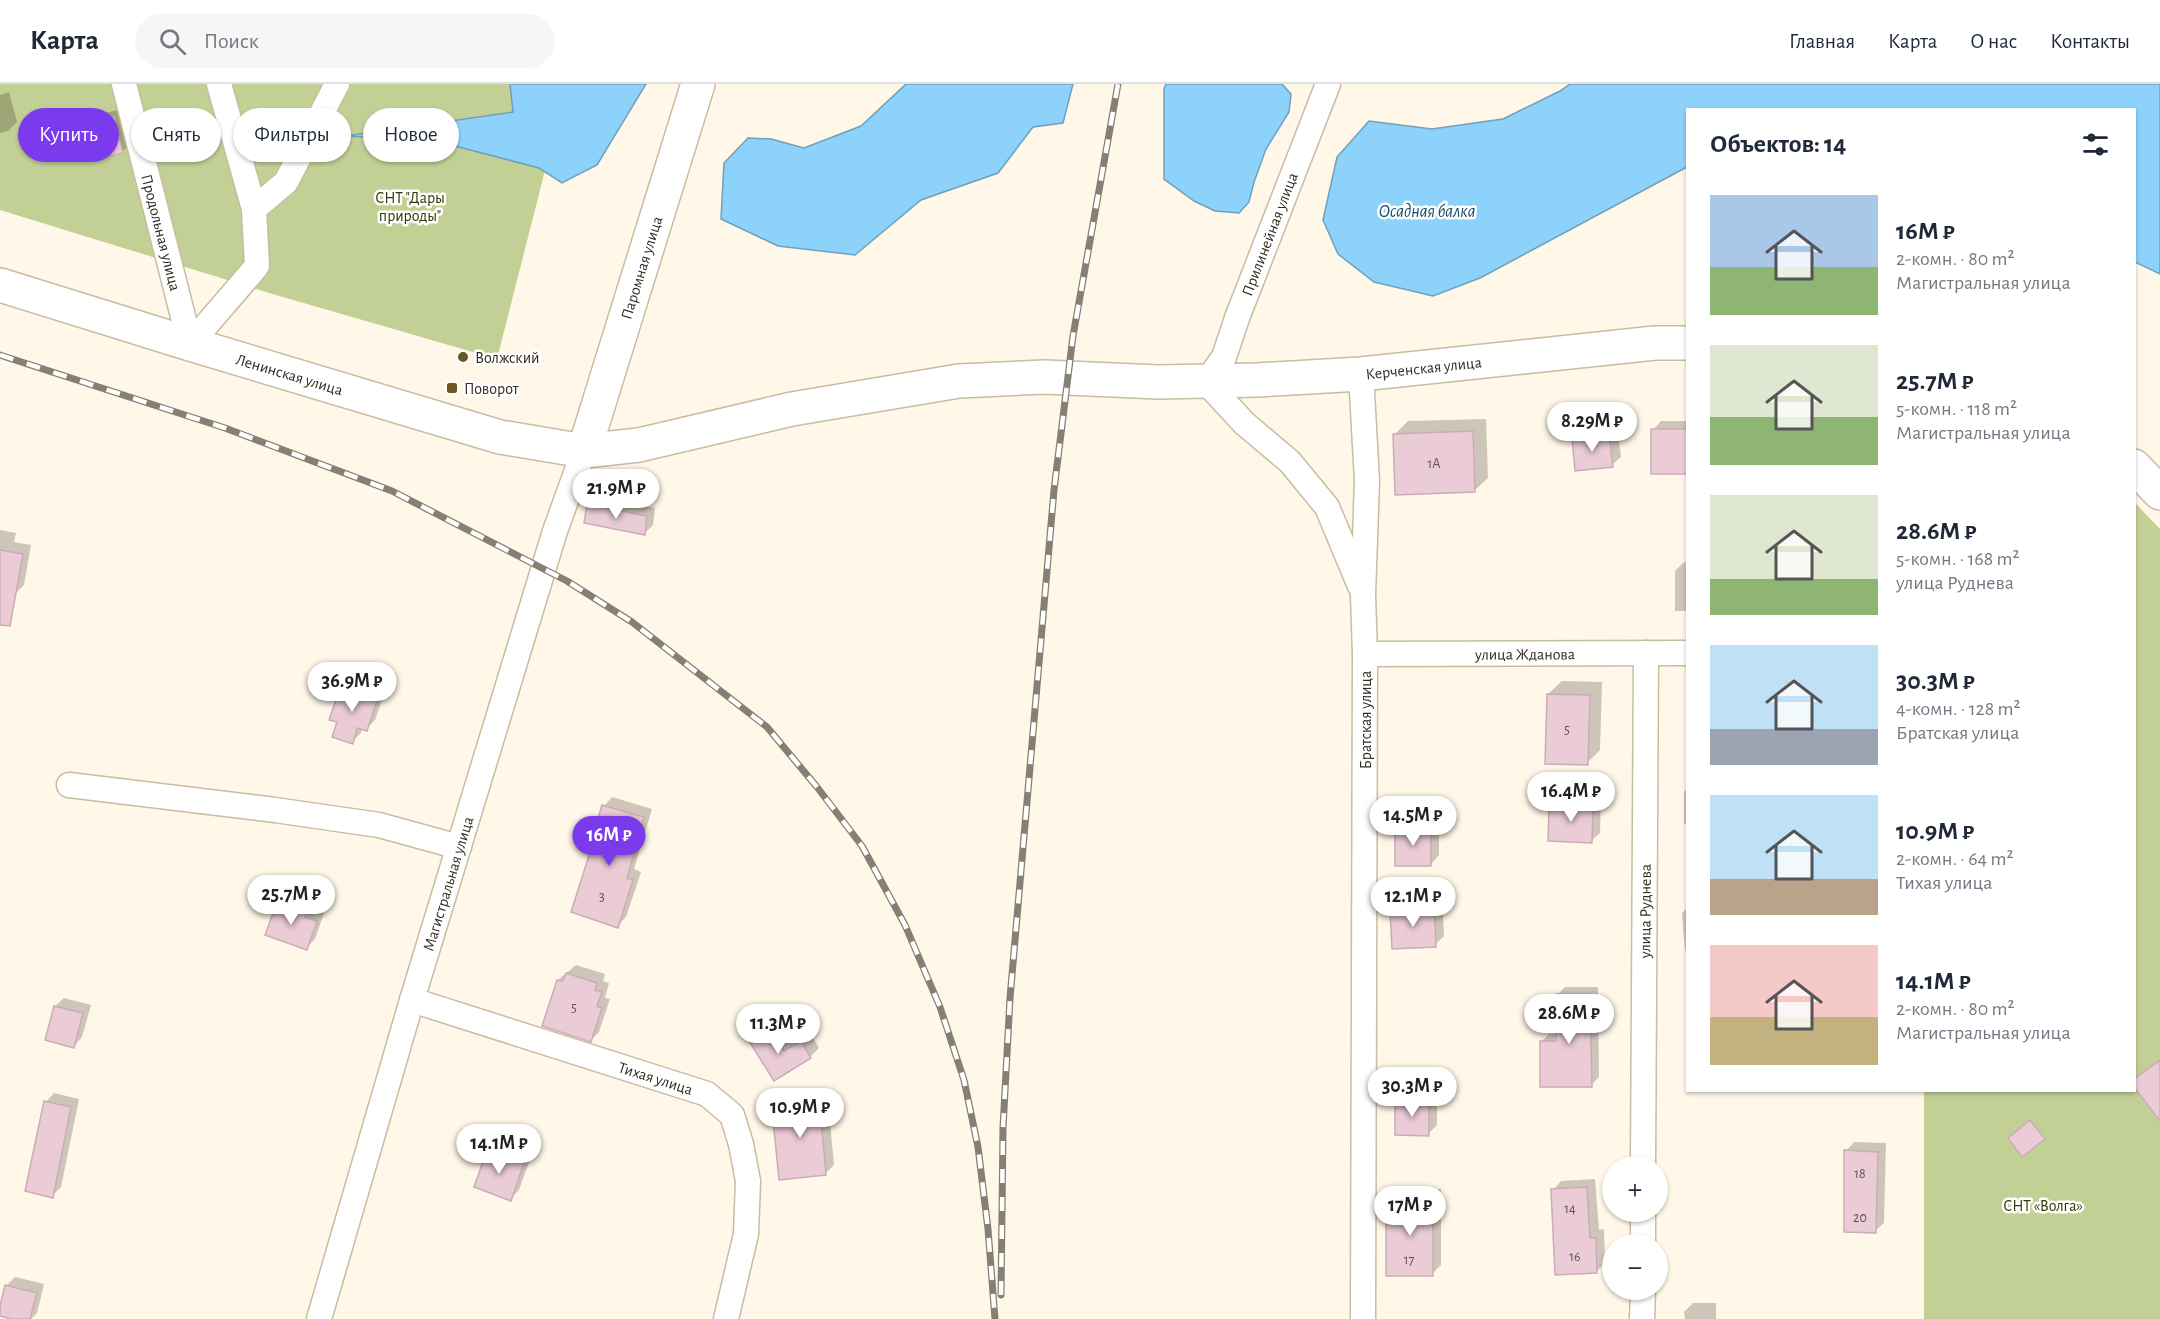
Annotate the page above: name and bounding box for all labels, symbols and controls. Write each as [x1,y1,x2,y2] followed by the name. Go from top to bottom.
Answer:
[135,14,555,68] search box
[156,25,189,58] icon: search
[30,27,99,55] text: Карта
[204,30,259,52] text: Поиск
[1789,31,1855,52] text: Главная
[1888,31,1937,52] text: Карта
[1970,31,2017,52] text: О нас
[2050,31,2130,52] text: Контакты
[18,108,119,162] chip: Купить
[131,108,221,162] chip: Снять
[233,108,351,162] chip: Фильтры
[363,108,459,162] chip: Новое
[2079,128,2112,161] icon: filters
[1710,131,1846,157] text: Объектов: 14
[1239,170,1302,299] street label: Прилинейная улица
[138,172,183,293] street label: Продольная улица
[375,190,445,224] park label: СНТ "Дары природы"
[1378,203,1476,221] water label: Осадная балка
[618,214,665,321] street label: Паромная улица
[1896,218,1955,244] text: 16M ₽
[1758,219,1830,291] icon: home
[1896,249,2014,269] text: 2-комн. · 80 m²
[1896,273,2071,293] text: Магистральная улица
[456,350,470,364] marker: Волжский
[475,350,539,366] place label: Волжский
[234,351,345,398] street label: Ленинская улица
[1365,354,1483,382] street label: Керченская улица
[1896,368,1973,394] text: 25.7M ₽
[1758,369,1830,441] icon: home
[445,381,459,395] marker: Поворот
[464,381,519,397] place label: Поворот
[1896,399,2017,419] text: 5-комн. · 118 m²
[1537,402,1647,453] pin: 8.29M ₽
[1561,411,1623,431] text: 8.29M ₽
[1896,423,2071,443] text: Магистральная улица
[1427,457,1441,471] house number: 1А
[561,469,671,520] pin: 21.9M ₽
[586,478,646,498] text: 21.9M ₽
[1896,518,1976,544] text: 28.6M ₽
[1758,519,1830,591] icon: home
[1896,549,2019,569] text: 5-комн. · 168 m²
[1896,573,2014,593] text: улица Руднева
[1474,646,1575,664] street label: улица Жданова
[297,662,407,713] pin: 36.9M ₽
[1896,668,1975,694] text: 30.3M ₽
[1758,669,1830,741] icon: home
[322,671,382,691] text: 36.9M ₽
[1358,671,1375,769] street label: Братская улица
[1896,699,2020,719] text: 4-комн. · 128 m²
[1564,723,1570,737] house number: 5
[1896,723,2019,743] text: Братская улица
[1516,772,1626,823] pin: 16.4M ₽
[1541,781,1601,801] text: 16.4M ₽
[1358,796,1468,847] pin: 14.5M ₽
[1384,805,1442,825] text: 14.5M ₽
[420,815,476,953] street label: Магистральная улица
[567,816,651,867] pin: 16M ₽
[1896,818,1974,844] text: 10.9M ₽
[1758,819,1830,891] icon: home
[586,825,632,845] text: 16M ₽
[1896,849,2013,869] text: 2-комн. · 64 m²
[1637,864,1655,959] street label: улица Руднева
[1896,873,1992,893] text: Тихая улица
[236,875,346,926] pin: 25.7M ₽
[1358,877,1468,928] pin: 12.1M ₽
[261,884,321,904] text: 25.7M ₽
[1385,886,1441,906] text: 12.1M ₽
[599,890,605,904] house number: 3
[1896,968,1971,994] text: 14.1M ₽
[1758,969,1830,1041] icon: home
[1514,994,1624,1045] pin: 28.6M ₽
[1896,999,2014,1019] text: 2-комн. · 80 m²
[571,1001,577,1015] house number: 5
[1538,1003,1600,1023] text: 28.6M ₽
[723,1004,833,1055] pin: 11.3M ₽
[750,1013,806,1033] text: 11.3M ₽
[1896,1023,2071,1043] text: Магистральная улица
[616,1059,695,1098] street label: Тихая улица
[1357,1067,1467,1118] pin: 30.3M ₽
[1382,1076,1442,1096] text: 30.3M ₽
[745,1088,855,1139] pin: 10.9M ₽
[770,1097,830,1117] text: 10.9M ₽
[444,1124,554,1175] pin: 14.1M ₽
[470,1133,528,1153] text: 14.1M ₽
[1602,1156,1668,1300] map controls
[1602,1156,1668,1222] button: +
[1854,1167,1866,1181] house number: 18
[1368,1186,1452,1237] pin: 17M ₽
[1388,1195,1432,1215] text: 17M ₽
[2003,1198,2083,1214] park label: СНТ «Волга»
[1564,1202,1576,1216] house number: 14
[1853,1211,1867,1225] house number: 20
[1602,1234,1668,1300] button: −
[1569,1250,1581,1264] house number: 16
[1404,1253,1414,1267] house number: 17

